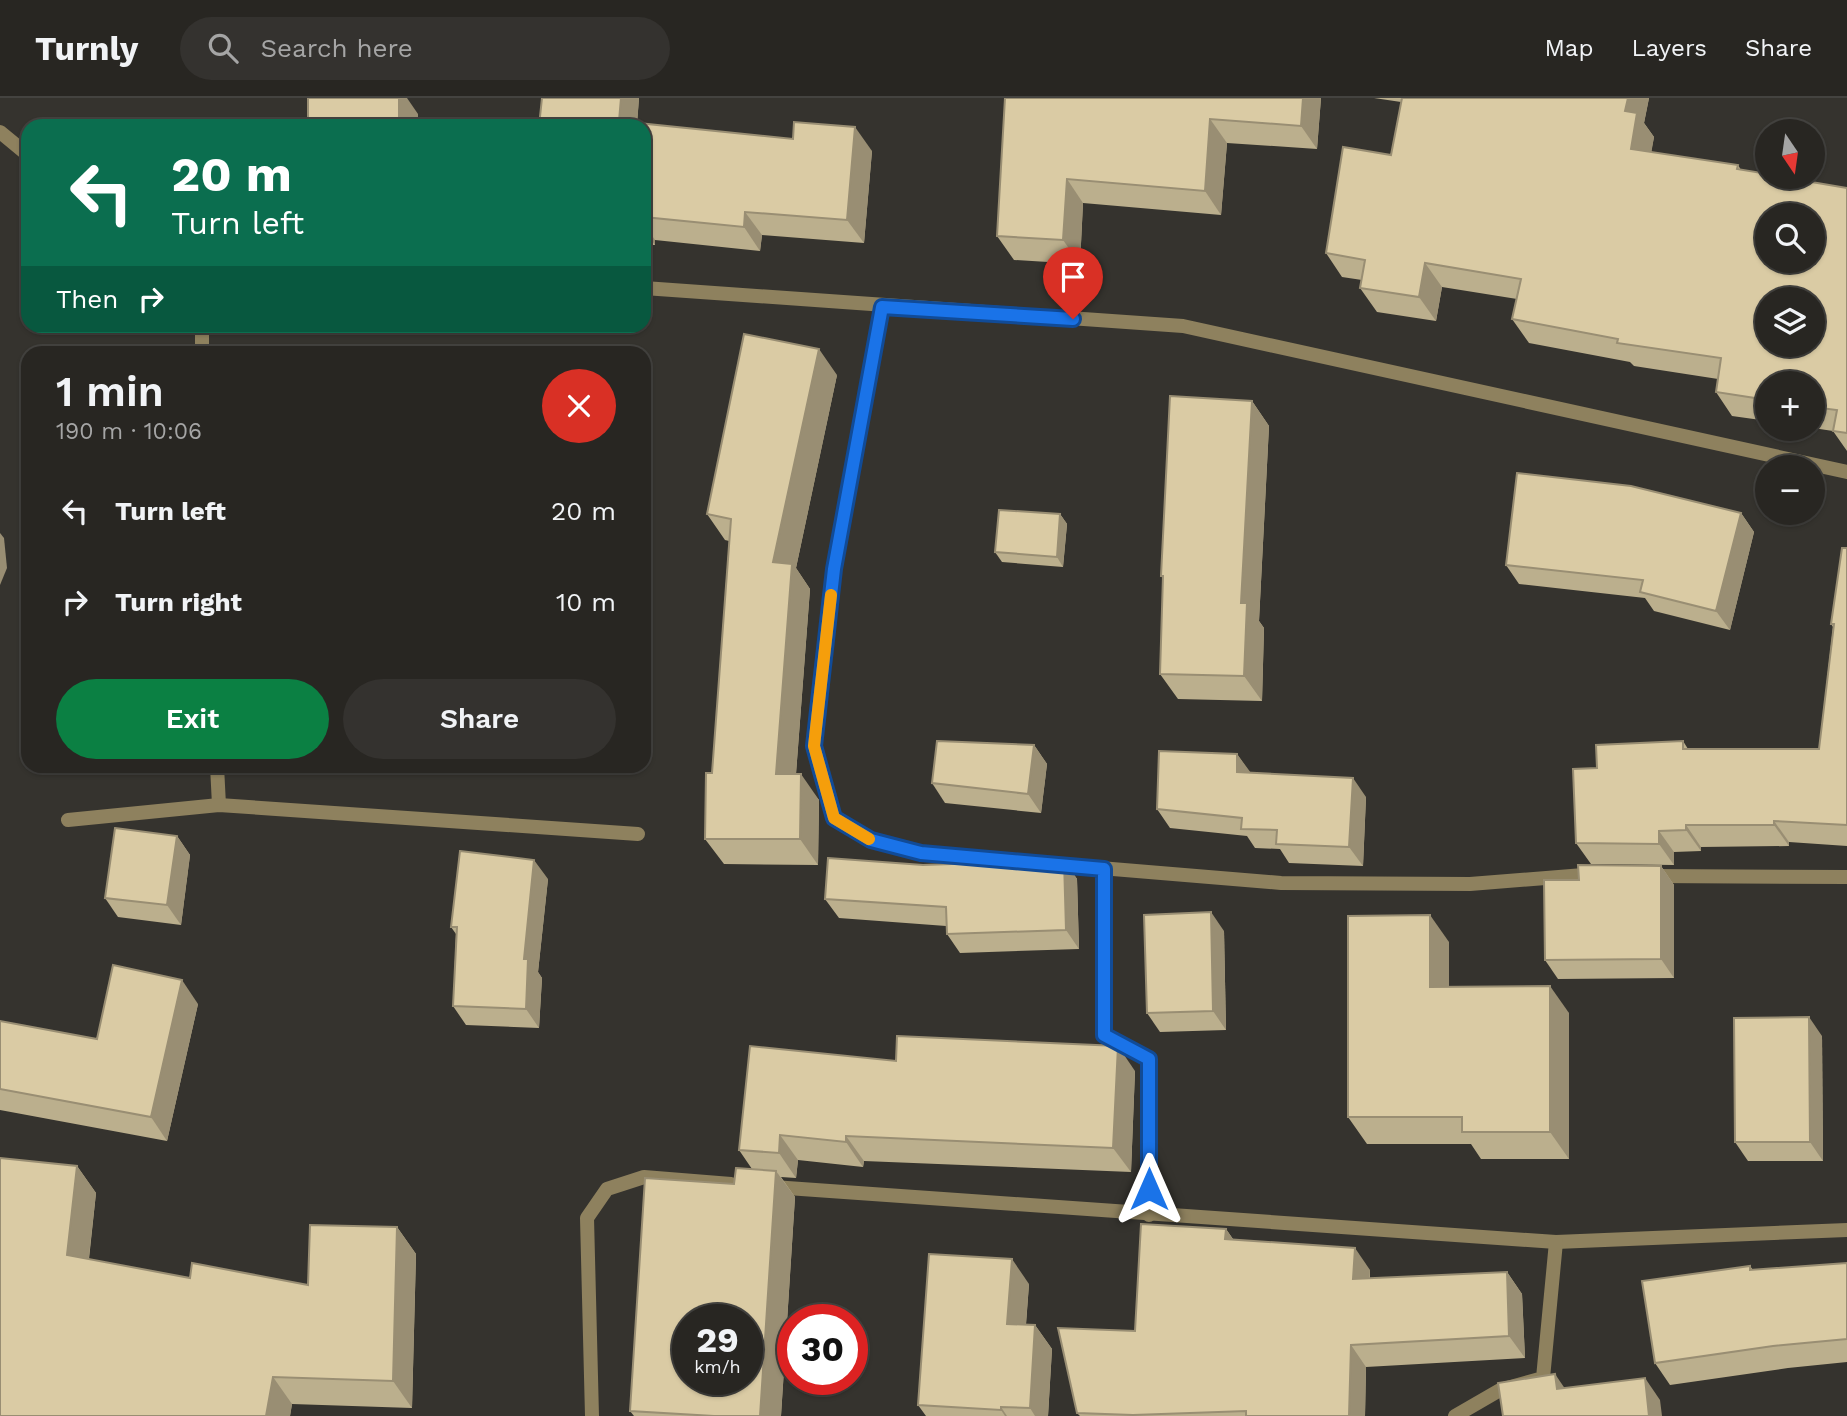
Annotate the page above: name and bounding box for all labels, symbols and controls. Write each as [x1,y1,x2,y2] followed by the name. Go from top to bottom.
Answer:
[180,17,670,80] search box
[35,29,138,68] text: Turnly
[204,29,242,67] icon: search
[260,33,413,63] text: Search here
[1545,34,1593,62] text: Map
[1631,34,1707,62] text: Layers
[1745,34,1812,62] text: Share
[1755,119,1825,189] north arrow
[1755,119,1825,525] map controls
[171,145,292,203] text: 20 m
[56,147,147,238] icon: left
[1755,203,1825,273] button: search
[171,204,304,242] text: Turn left
[1043,247,1103,319] pin
[1054,258,1092,296] icon: arrive
[132,280,170,318] icon: right
[56,284,118,314] text: Then
[1755,287,1825,357] button: layers
[56,367,164,416] text: 1 min
[542,369,616,443] button: close
[1755,371,1825,441] button: +
[56,418,202,445] text: 190 m · 10:06
[1755,455,1825,525] button: −
[56,492,94,530] icon: left
[115,496,226,526] text: Turn left
[551,496,616,526] text: 20 m
[56,583,94,621] icon: right
[115,587,242,617] text: Turn right
[556,587,616,617] text: 10 m
[56,679,329,759] button: Exit
[343,679,616,759] button: Share
[1112,1152,1186,1226] position arrow
[777,1304,868,1395] speed limit sign: 30
[696,1319,739,1361] text: 29
[694,1356,741,1377] text: km/h

